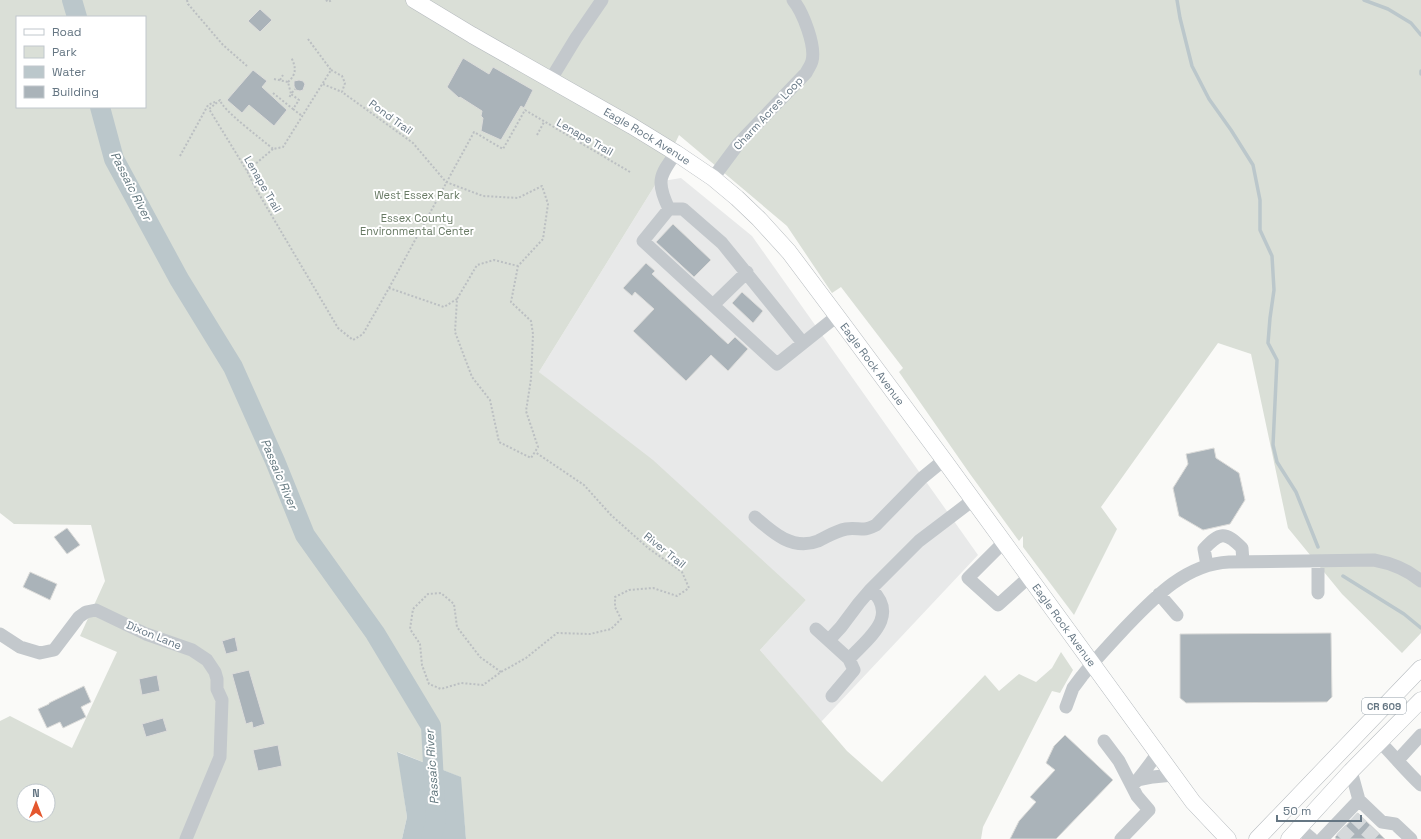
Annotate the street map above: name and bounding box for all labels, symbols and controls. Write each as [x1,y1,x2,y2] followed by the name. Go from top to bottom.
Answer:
[16,16,146,108] legend
[52,24,81,40] text: Road
[52,44,77,60] text: Park
[52,64,86,80] text: Water
[730,73,806,153] street label: Charm Acres Loop
[52,84,99,100] text: Building
[366,96,416,138] street label: Pond Trail
[601,104,693,168] street label: Eagle Rock Avenue
[554,115,616,159] street label: Lenape Trail
[107,149,156,224] water label: Passaic River
[241,153,285,215] street label: Lenape Trail
[374,188,460,202] park label: West Essex Park
[360,211,474,238] park label: Essex County Environmental Center
[837,320,908,408] street label: Eagle Rock Avenue
[257,436,302,513] water label: Passaic River
[641,529,689,571] street label: River Trail
[1029,581,1099,669] street label: Eagle Rock Avenue
[124,618,184,652] street label: Dixon Lane
[1362,698,1406,714] road number: CR 609
[421,728,443,805] water label: Passaic River
[16,783,56,823] north arrow
[32,786,40,800] text: N
[1277,797,1361,823] scale bar
[1283,803,1311,819] text: 50 m

